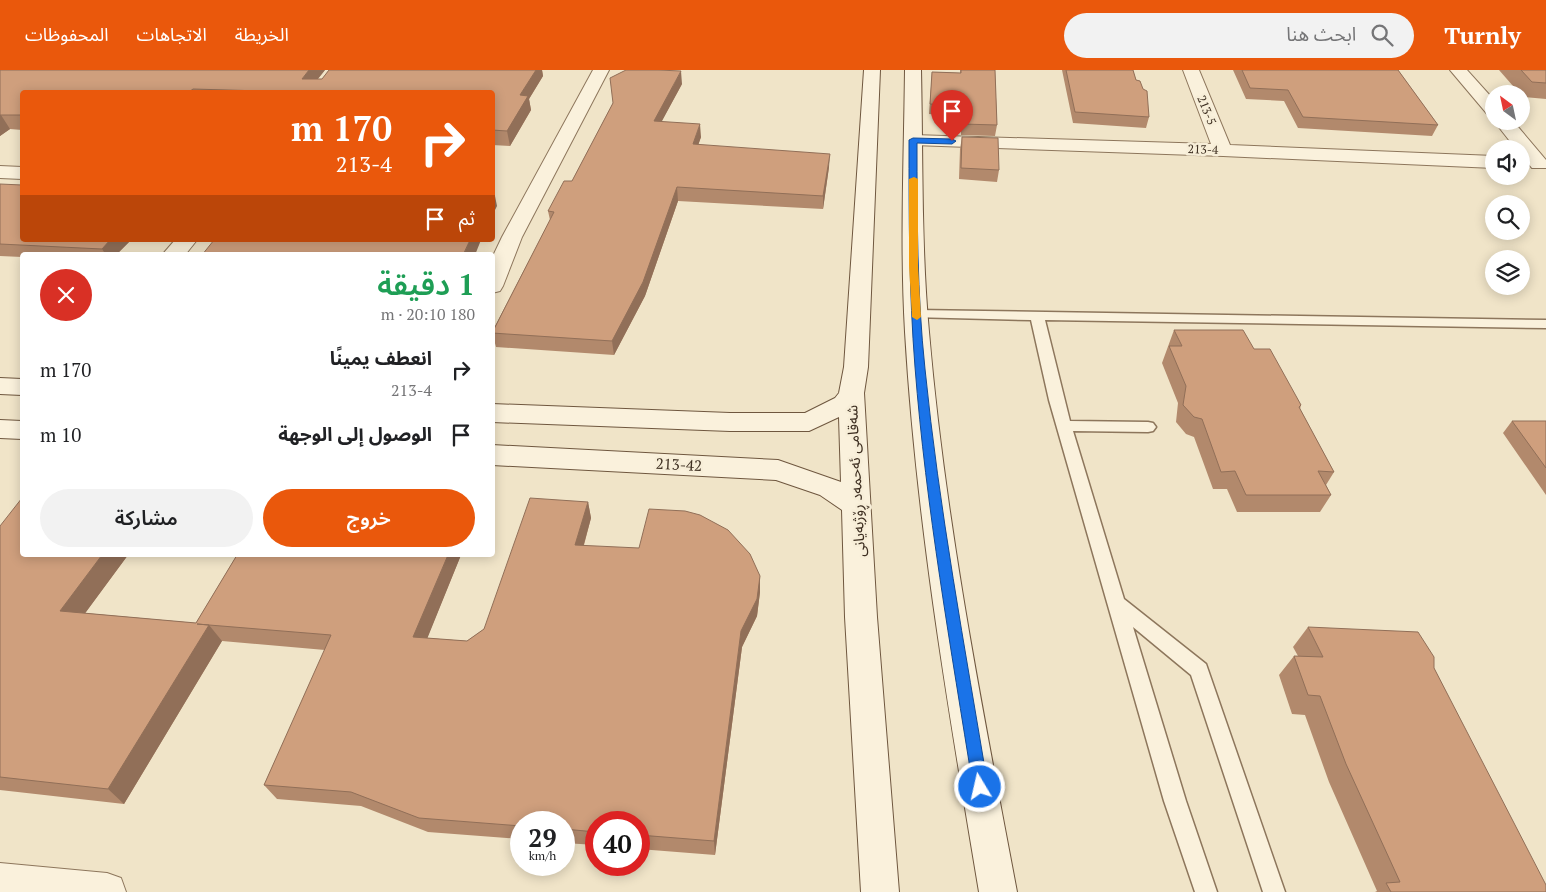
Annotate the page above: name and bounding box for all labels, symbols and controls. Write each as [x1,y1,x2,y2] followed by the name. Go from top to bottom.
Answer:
[1064,13,1414,58] search box
[1444,19,1521,51] text: Turnly
[1286,21,1356,46] text: ابحث هنا
[1368,21,1396,49] icon: search
[25,22,109,46] text: المحفوظات
[137,22,207,46] text: الاتجاهات
[235,22,289,46] text: الخريطة
[1485,85,1530,130] north arrow
[1485,85,1530,295] map controls
[931,90,973,141] pin
[1194,93,1220,127] street label: 213-5
[938,97,966,125] icon: arrive
[291,105,392,151] text: 170 m
[410,110,475,175] icon: right
[1485,140,1530,185] button: sound
[1187,141,1219,157] street label: 213-4
[336,149,392,178] text: 213-4
[1485,195,1530,240] button: search
[421,205,449,233] icon: arrive
[459,205,475,230] text: ثم
[1485,250,1530,295] button: layers
[377,264,475,304] text: 1 دقيقة
[40,269,92,321] button: close
[381,303,475,325] text: 180 m · 20:10
[330,345,432,370] text: انعطف يمينًا
[447,356,475,384] icon: right
[40,357,91,382] text: 170 m
[391,379,432,401] text: 213-4
[841,404,872,557] street label: شەقامی ئەحمەد ڕۆژبەیانی
[278,421,432,446] text: الوصول إلى الوجهة
[447,421,475,449] icon: arrive
[40,422,81,447] text: 10 m
[655,453,703,475] street label: 213-42
[40,489,253,547] button: مشاركة
[263,489,475,547] button: خروج
[953,760,1005,812] position arrow
[585,811,650,876] speed limit sign: 40
[528,821,557,854] text: 29
[529,848,556,863] text: km/h

